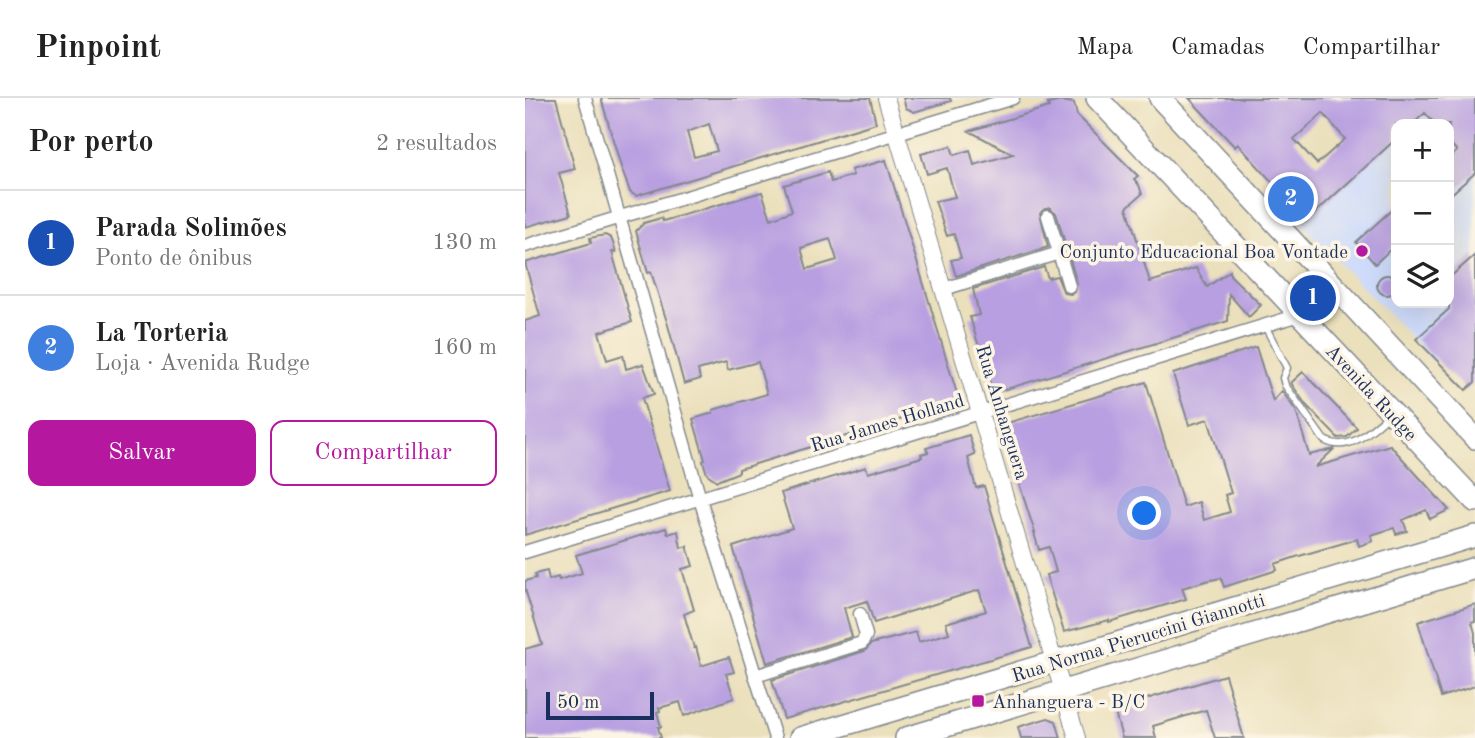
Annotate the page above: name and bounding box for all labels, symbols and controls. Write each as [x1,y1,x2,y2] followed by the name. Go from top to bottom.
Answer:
[35,32,161,65] text: Pinpoint
[1077,36,1133,60] text: Mapa
[1171,36,1265,60] text: Camadas
[1303,36,1440,60] text: Compartilhar
[1391,119,1454,308] map controls
[1391,119,1454,182] button: +
[28,128,154,158] text: Por perto
[376,132,497,155] text: 2 resultados
[1268,173,1314,225] pin: 2
[1391,182,1454,245] button: −
[95,216,287,242] text: Parada Solimões
[44,231,58,254] text: 1
[432,231,497,254] text: 130 m
[1354,243,1370,259] marker: Conjunto Educacional Boa Vontade
[1059,244,1348,263] place label: Conjunto Educacional Boa Vontade
[1391,245,1454,308] button: layers
[95,247,252,270] text: Ponto de ônibus
[1290,272,1336,324] pin: 1
[95,321,228,347] text: La Torteria
[44,336,58,359] text: 2
[432,336,497,359] text: 160 m
[1321,342,1419,445] street label: Avenida Rudge
[971,343,1030,483] street label: Rua Anhanguera
[95,352,310,375] text: Loja · Avenida Rudge
[809,392,967,457] street label: Rua James Holland
[28,420,256,486] button: Salvar
[270,420,497,486] button: Compartilhar
[1127,496,1161,530] your location
[1010,592,1268,687] street label: Rua Norma Pieruccini Giannotti
[546,689,655,721] scale bar
[970,693,986,709] marker: Anhanguera - B/C
[557,694,599,713] text: 50 m
[992,694,1145,713] place label: Anhanguera - B/C

